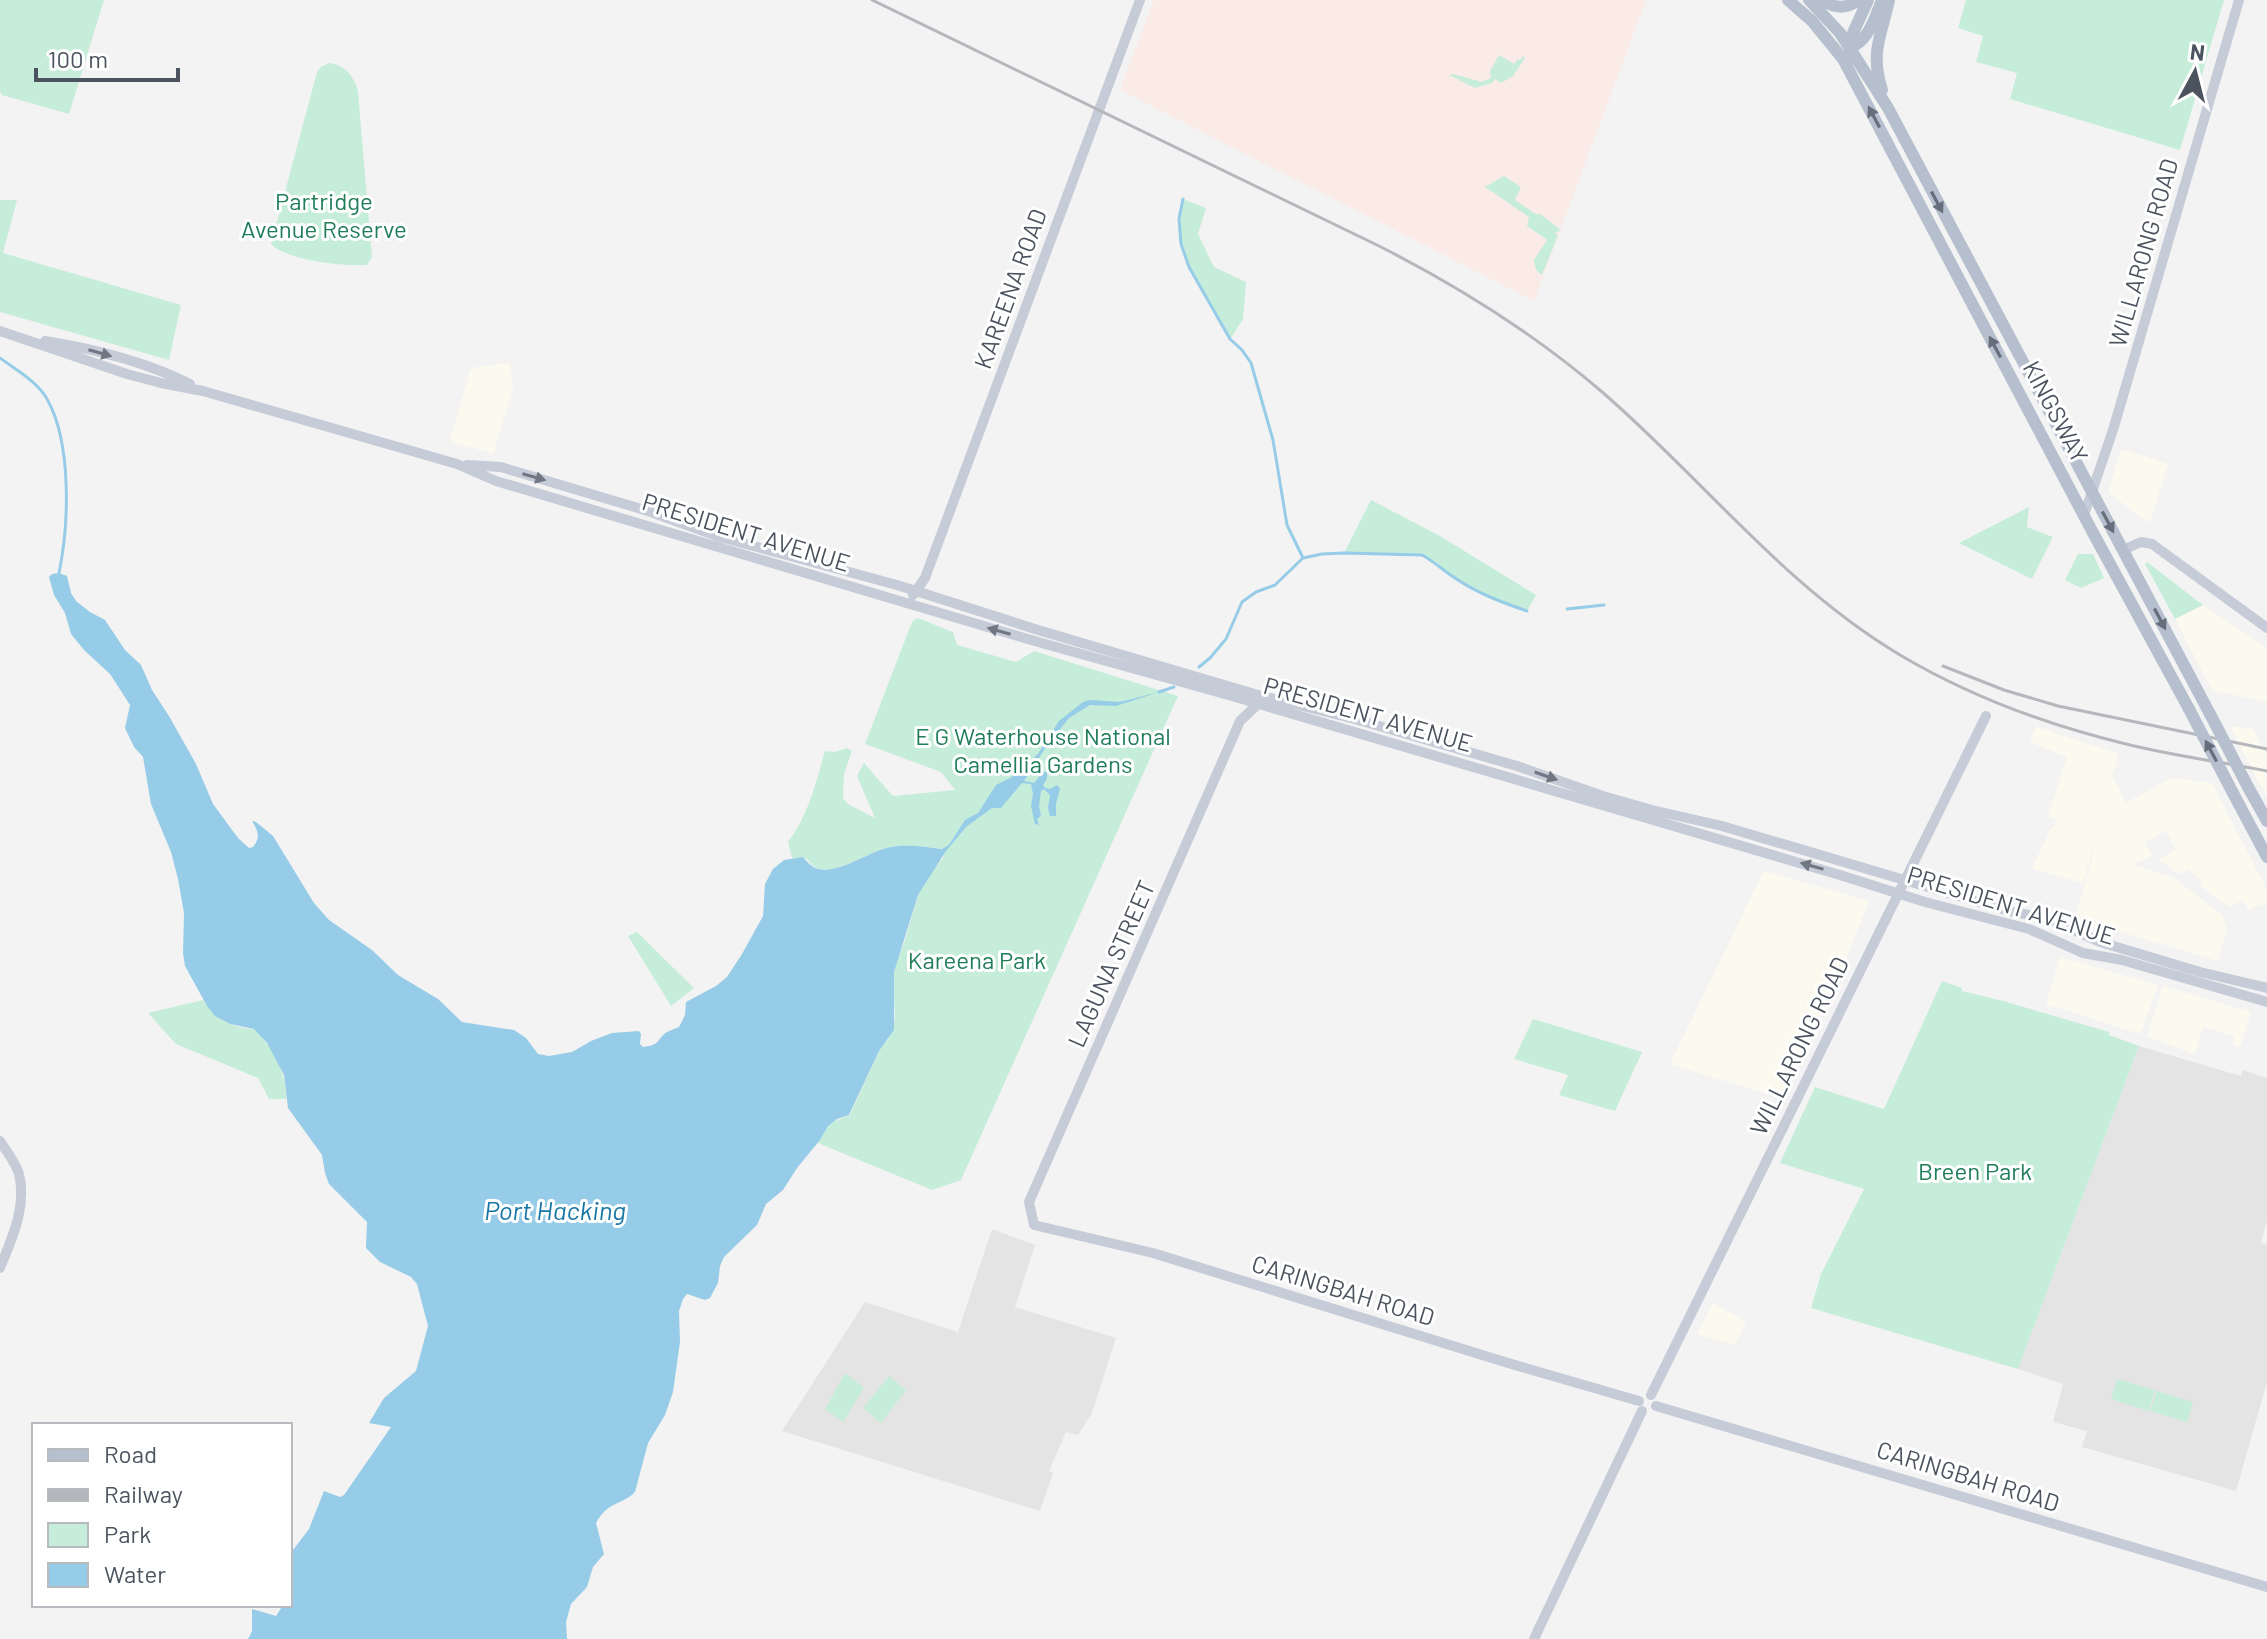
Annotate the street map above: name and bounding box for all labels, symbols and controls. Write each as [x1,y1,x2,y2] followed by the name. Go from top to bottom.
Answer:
[36,32,178,82] scale bar
[2155,32,2235,112] north arrow
[2189,37,2206,65] text: N
[48,44,108,73] text: 100 m
[1868,106,1882,128] one-way arrow
[2102,155,2183,350] street label: WILLARONG ROAD
[241,186,407,243] park label: Partridge Avenue Reserve
[1931,190,1944,213] one-way arrow
[967,204,1052,372] street label: KAREENA ROAD
[1989,336,2002,359] one-way arrow
[87,347,112,359] one-way arrow
[2017,356,2095,467] street label: KINGSWAY
[522,471,546,484] one-way arrow
[639,486,854,577] street label: PRESIDENT AVENUE
[2101,510,2115,533] one-way arrow
[2153,607,2166,630] one-way arrow
[987,624,1011,637] one-way arrow
[1261,670,1476,757] street label: PRESIDENT AVENUE
[915,721,1171,778] park label: E G Waterhouse National Camellia Gardens
[2204,740,2218,762] one-way arrow
[1534,771,1558,783] one-way arrow
[1904,859,2119,950] street label: PRESIDENT AVENUE
[1800,860,1825,872] one-way arrow
[1061,876,1160,1051] street label: LAGUNA STREET
[908,945,1046,974] park label: Kareena Park
[1743,952,1854,1139] street label: WILLARONG ROAD
[1918,1156,2032,1185] park label: Breen Park
[484,1194,626,1225] water label: Port Hacking
[1249,1248,1438,1331] street label: CARINGBAH ROAD
[32,1423,292,1607] legend
[1874,1434,2063,1517] street label: CARINGBAH ROAD
[104,1439,157,1468] text: Road
[104,1479,183,1508] text: Railway
[104,1519,151,1548] text: Park
[104,1559,166,1588] text: Water

